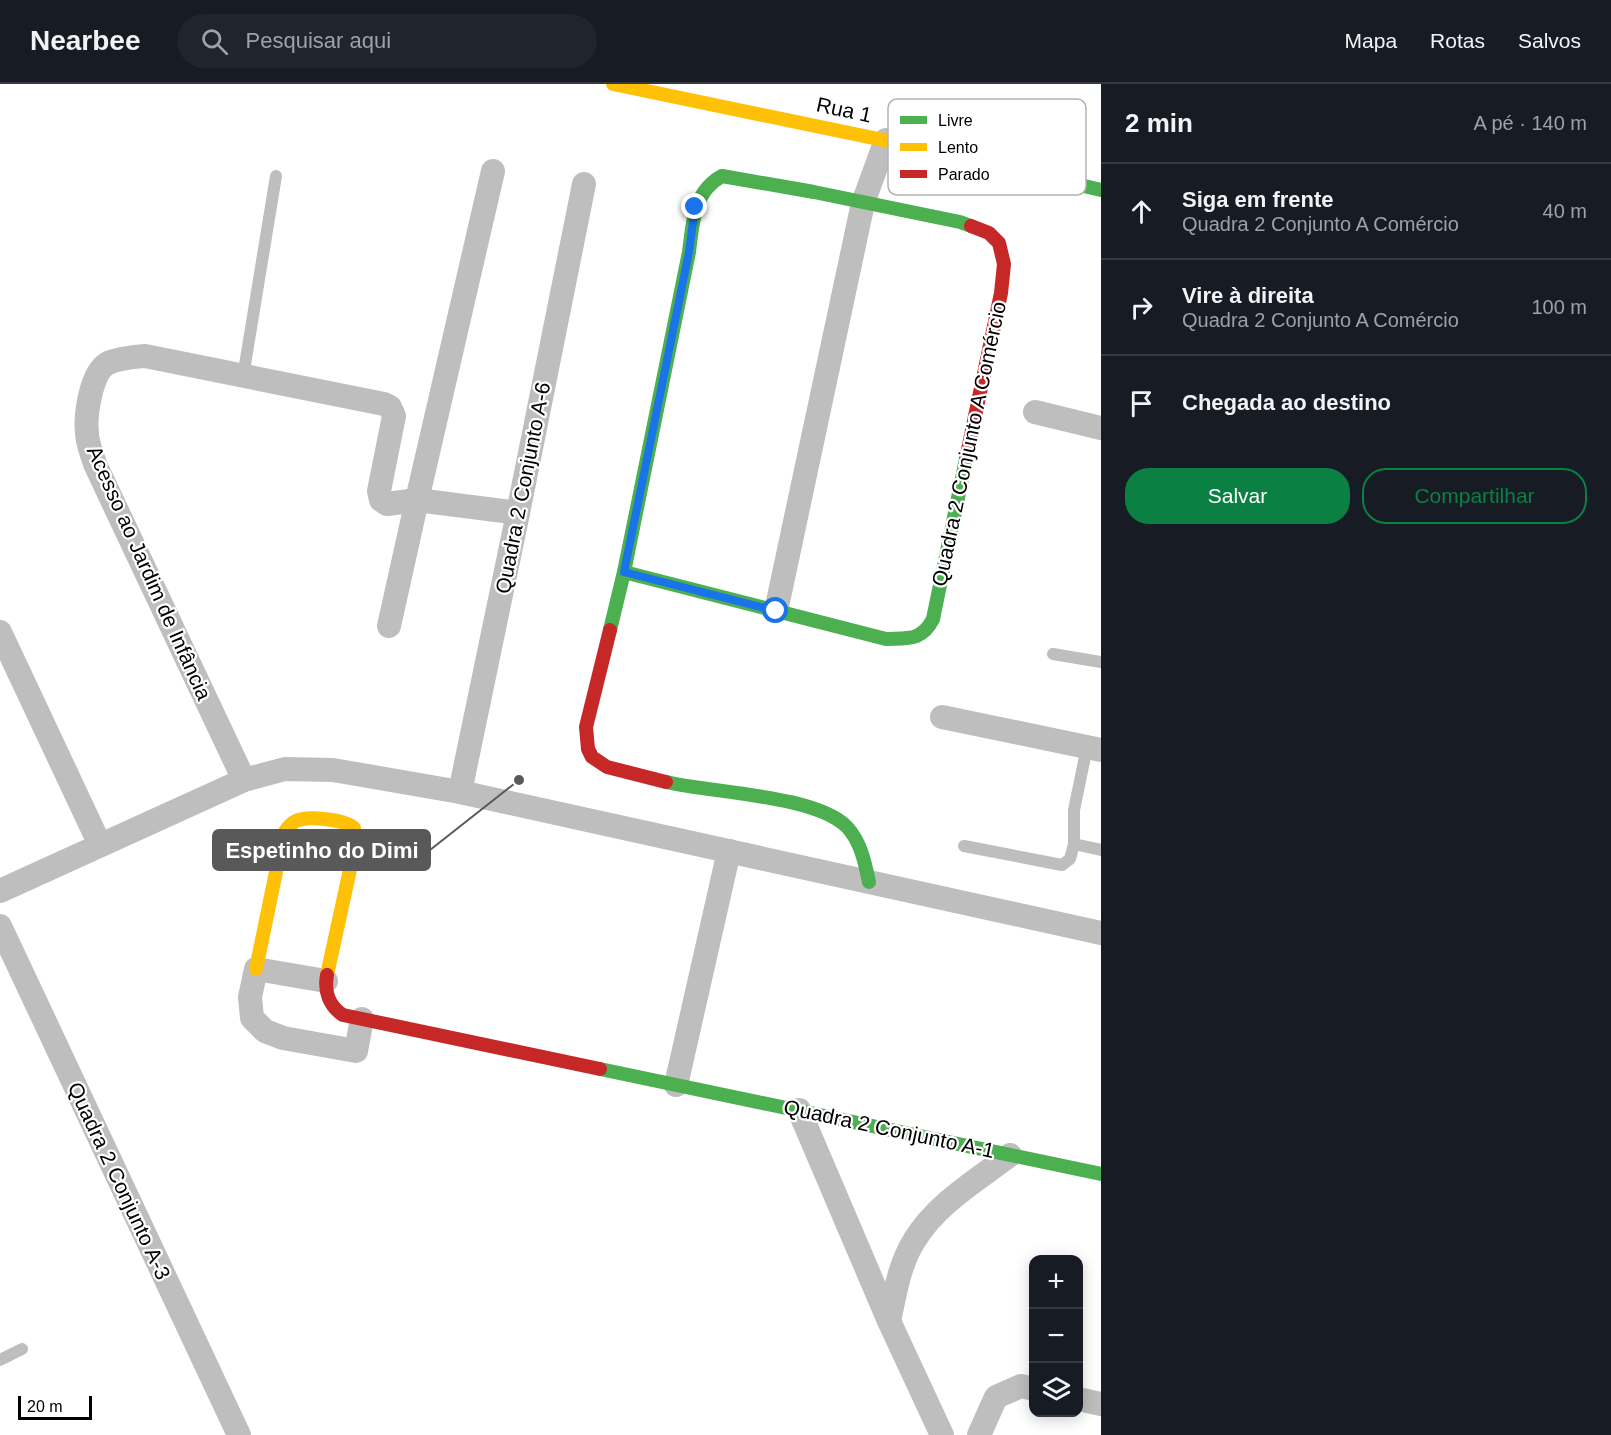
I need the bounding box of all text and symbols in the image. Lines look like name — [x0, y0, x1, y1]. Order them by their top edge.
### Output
search box — [177, 14, 597, 68]
text: Nearbee — [30, 25, 141, 56]
icon: search — [198, 25, 231, 58]
text: Pesquisar aqui — [246, 28, 391, 53]
text: Mapa — [1345, 29, 1397, 52]
text: Rotas — [1430, 29, 1485, 52]
text: Salvos — [1518, 29, 1581, 52]
street label: Rua 1 — [814, 92, 874, 127]
legend — [888, 99, 1086, 195]
text: 2 min — [1125, 108, 1193, 138]
text: Livre — [938, 112, 973, 129]
text: A pé · 140 m — [1474, 112, 1587, 134]
text: Lento — [938, 139, 978, 156]
text: Parado — [938, 166, 990, 183]
text: Siga em frente — [1182, 187, 1334, 212]
route end — [681, 193, 707, 219]
icon: ahead — [1125, 195, 1158, 228]
text: 40 m — [1543, 200, 1587, 222]
text: Quadra 2 Conjunto A Comércio — [1182, 213, 1459, 235]
text: Vire à direita — [1182, 283, 1314, 308]
icon: right — [1125, 291, 1158, 324]
text: 100 m — [1531, 296, 1587, 318]
street label: Quadra 2 Conjunto A Comércio — [927, 299, 1010, 588]
text: Quadra 2 Conjunto A Comércio — [1182, 309, 1459, 331]
street label: Quadra 2 Conjunto A-6 — [491, 380, 554, 596]
icon: arrive — [1125, 387, 1158, 420]
text: Chegada ao destino — [1182, 390, 1391, 415]
street label: Acesso ao Jardim de Infância — [83, 442, 216, 704]
button: Salvar — [1125, 468, 1350, 524]
button: Compartilhar — [1362, 468, 1587, 524]
route start — [762, 597, 788, 623]
callout: Espetinho do Dimi — [213, 830, 430, 870]
text: Espetinho do Dimi — [225, 838, 419, 863]
street label: Quadra 2 Conjunto A-3 — [64, 1079, 175, 1283]
street label: Quadra 2 Conjunto A-1 — [782, 1095, 997, 1162]
map controls — [1029, 1255, 1083, 1417]
button: + — [1029, 1255, 1083, 1309]
button: − — [1029, 1309, 1083, 1363]
button: layers — [1029, 1363, 1083, 1417]
scale bar — [18, 1393, 92, 1420]
text: 20 m — [27, 1398, 63, 1415]

